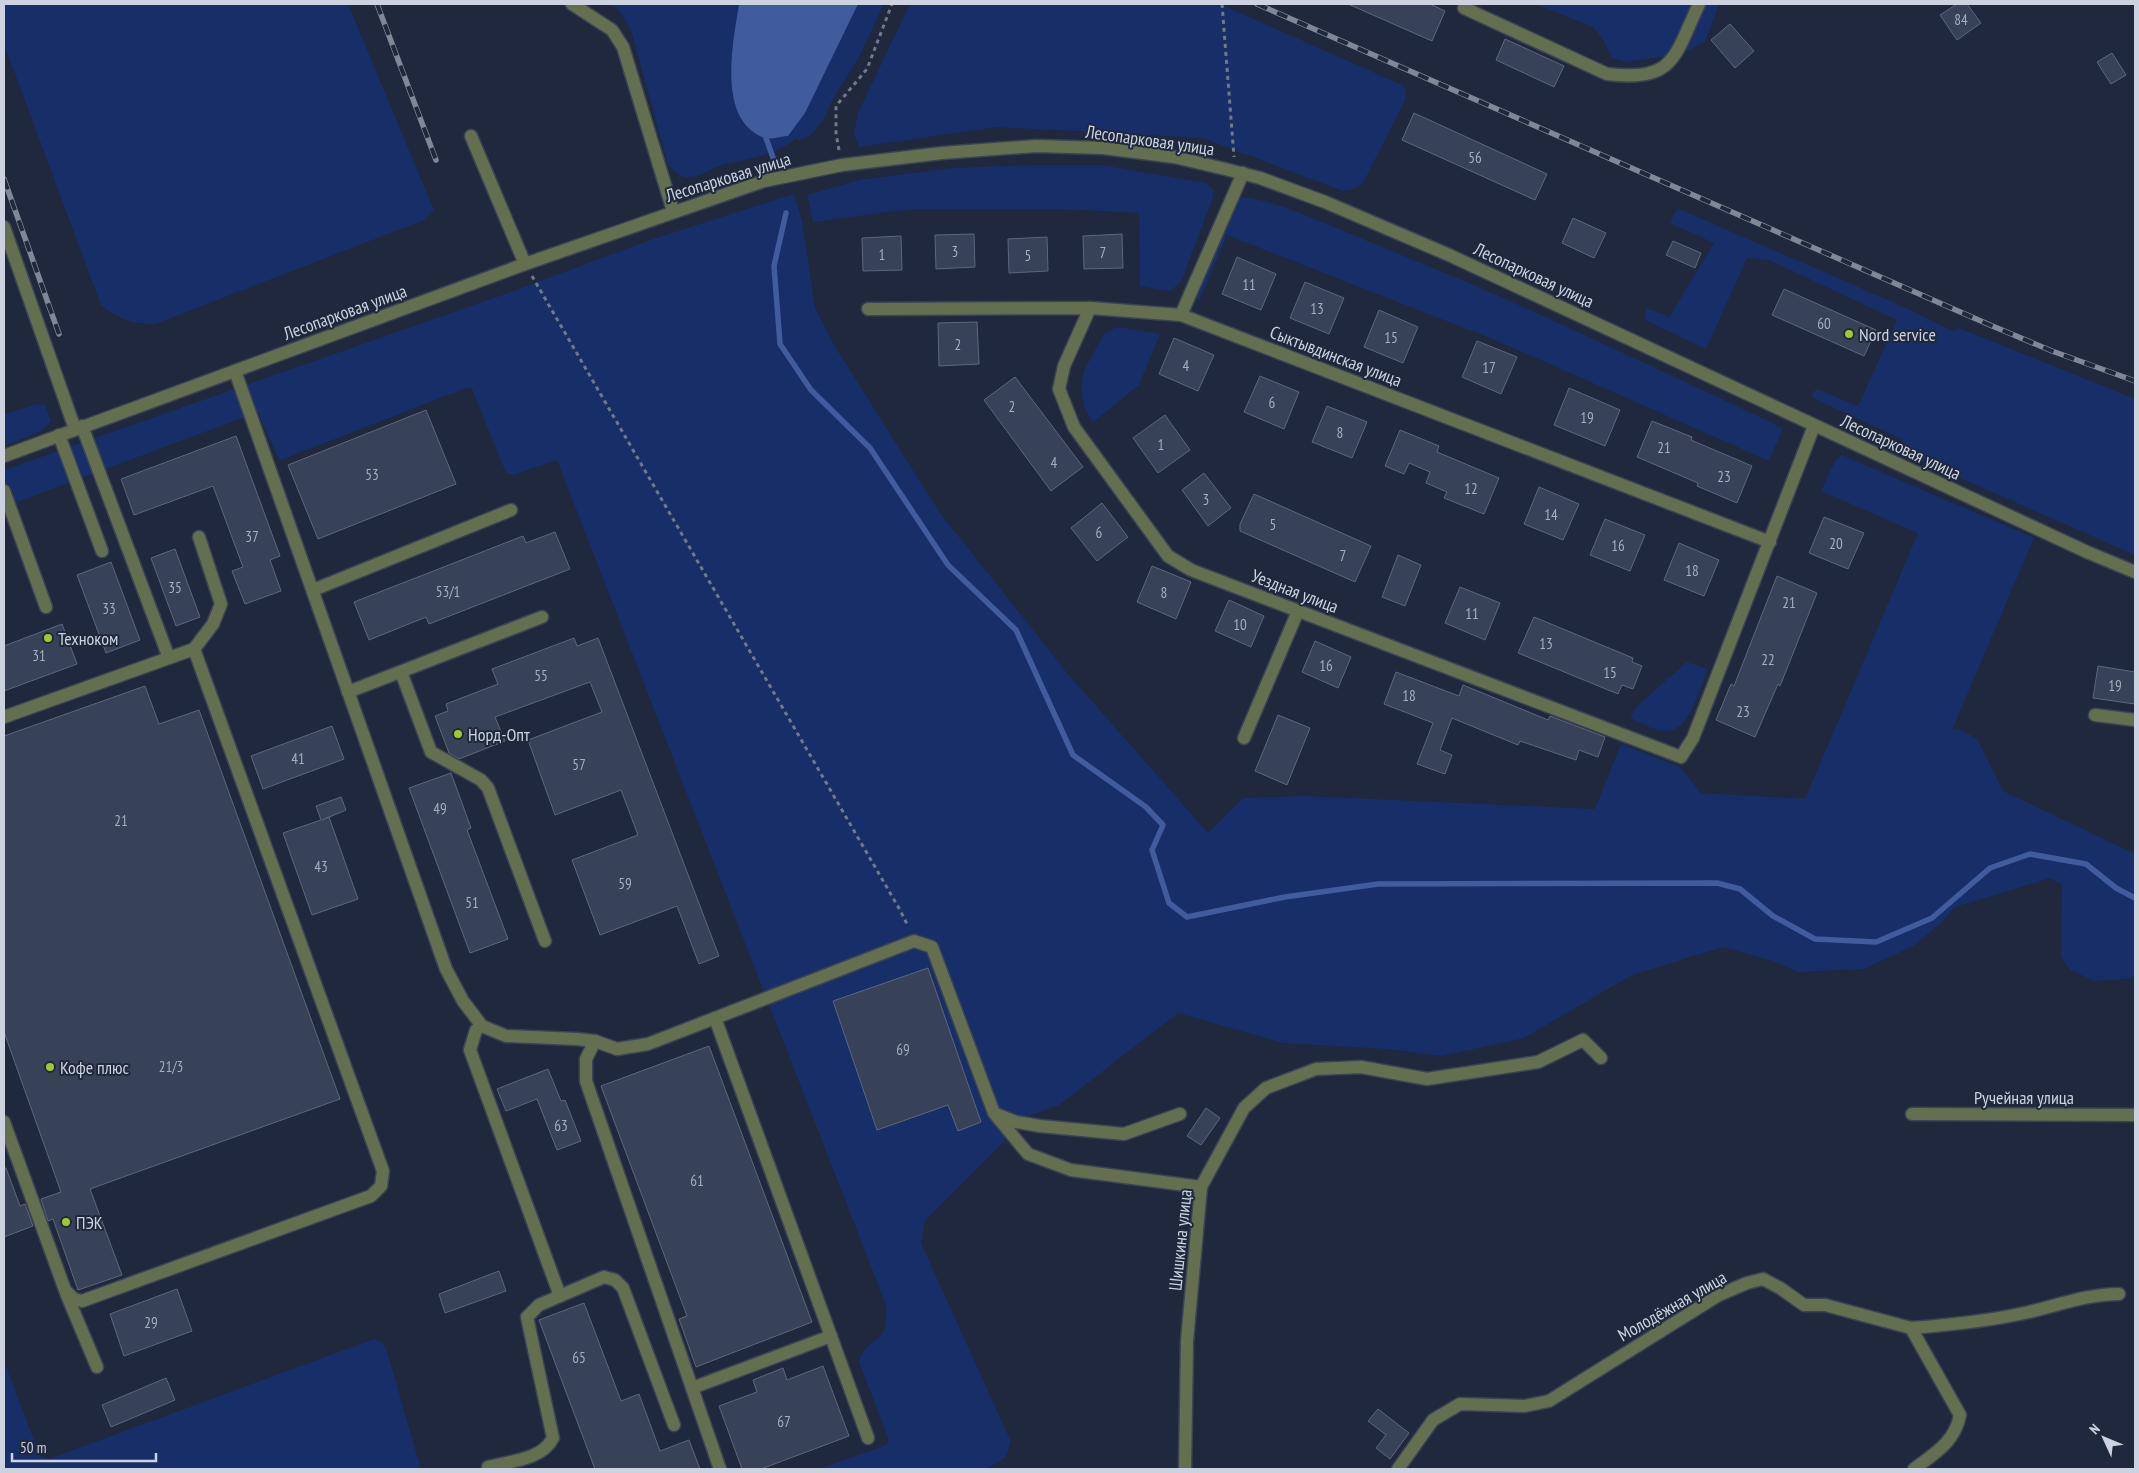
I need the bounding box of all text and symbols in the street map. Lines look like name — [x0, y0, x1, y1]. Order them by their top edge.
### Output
house number: 84 — [1954, 10, 1968, 29]
street label: Лесопарковая улица — [1083, 119, 1216, 160]
street label: Лесопарковая улица — [662, 147, 793, 207]
house number: 56 — [1468, 148, 1482, 167]
street label: Лесопарковая улица — [1469, 237, 1598, 313]
house number: 3 — [952, 242, 958, 261]
house number: 7 — [1100, 243, 1106, 262]
house number: 1 — [879, 245, 885, 264]
house number: 5 — [1025, 246, 1031, 265]
house number: 11 — [1242, 275, 1256, 294]
street label: Лесопарковая улица — [279, 279, 410, 345]
house number: 13 — [1310, 299, 1324, 318]
house number: 60 — [1817, 314, 1831, 333]
street label: Сыктывдинская улица — [1267, 320, 1405, 392]
place label: Nord service — [1859, 323, 1936, 346]
house number: 15 — [1384, 328, 1398, 347]
marker: Nord service — [1843, 328, 1855, 340]
house number: 2 — [955, 335, 961, 354]
house number: 4 — [1183, 356, 1190, 375]
house number: 17 — [1482, 358, 1496, 377]
house number: 6 — [1269, 393, 1276, 412]
house number: 2 — [1009, 397, 1015, 416]
house number: 19 — [1580, 408, 1594, 427]
street label: Лесопарковая улица — [1836, 409, 1965, 485]
house number: 8 — [1337, 423, 1343, 442]
house number: 1 — [1158, 435, 1164, 454]
house number: 21 — [1657, 438, 1671, 457]
house number: 4 — [1051, 453, 1058, 472]
house number: 53 — [365, 465, 379, 484]
house number: 23 — [1717, 467, 1731, 486]
house number: 12 — [1464, 479, 1478, 498]
house number: 3 — [1203, 490, 1209, 509]
house number: 14 — [1544, 505, 1558, 524]
house number: 5 — [1270, 515, 1276, 534]
house number: 6 — [1096, 523, 1103, 542]
house number: 37 — [245, 527, 259, 546]
house number: 20 — [1829, 534, 1843, 553]
house number: 16 — [1611, 536, 1625, 555]
house number: 7 — [1340, 546, 1346, 565]
house number: 18 — [1685, 561, 1699, 580]
street label: Уездная улица — [1248, 564, 1342, 618]
house number: 35 — [168, 578, 182, 597]
house number: 53/1 — [436, 582, 460, 601]
house number: 8 — [1161, 583, 1167, 602]
house number: 21 — [1782, 593, 1796, 612]
house number: 33 — [102, 599, 116, 618]
house number: 11 — [1465, 604, 1479, 623]
house number: 10 — [1233, 615, 1247, 634]
place label: Техноком — [58, 627, 118, 650]
marker: Техноком — [42, 632, 54, 644]
house number: 13 — [1539, 634, 1553, 653]
house number: 31 — [32, 646, 46, 665]
house number: 22 — [1761, 650, 1775, 669]
house number: 16 — [1319, 656, 1333, 675]
house number: 15 — [1603, 663, 1617, 682]
house number: 55 — [534, 666, 548, 685]
house number: 19 — [2108, 676, 2122, 695]
house number: 18 — [1402, 686, 1416, 705]
house number: 23 — [1736, 702, 1750, 721]
place label: Норд-Опт — [468, 723, 530, 746]
marker: Норд-Опт — [452, 728, 464, 740]
house number: 41 — [291, 749, 305, 768]
house number: 57 — [572, 755, 586, 774]
house number: 49 — [433, 799, 447, 818]
house number: 21 — [114, 811, 128, 830]
house number: 43 — [314, 857, 328, 876]
house number: 59 — [618, 874, 632, 893]
house number: 51 — [465, 893, 479, 912]
house number: 69 — [896, 1040, 910, 1059]
place label: Кофе плюс — [60, 1056, 129, 1079]
house number: 21/3 — [159, 1057, 183, 1076]
marker: Кофе плюс — [44, 1061, 56, 1073]
street label: Ручейная улица — [1974, 1086, 2074, 1109]
house number: 63 — [554, 1116, 568, 1135]
house number: 61 — [690, 1171, 704, 1190]
street label: Шишкина улица — [1163, 1188, 1197, 1292]
place label: ПЭК — [76, 1211, 103, 1234]
marker: ПЭК — [60, 1216, 72, 1228]
street label: Молодёжная улица — [1613, 1266, 1731, 1346]
house number: 29 — [144, 1313, 158, 1332]
house number: 65 — [572, 1348, 586, 1367]
house number: 67 — [777, 1412, 791, 1431]
north arrow — [2079, 1413, 2129, 1463]
text: N — [2086, 1420, 2104, 1438]
scale bar — [12, 1430, 156, 1462]
text: 50 m — [20, 1438, 46, 1457]

